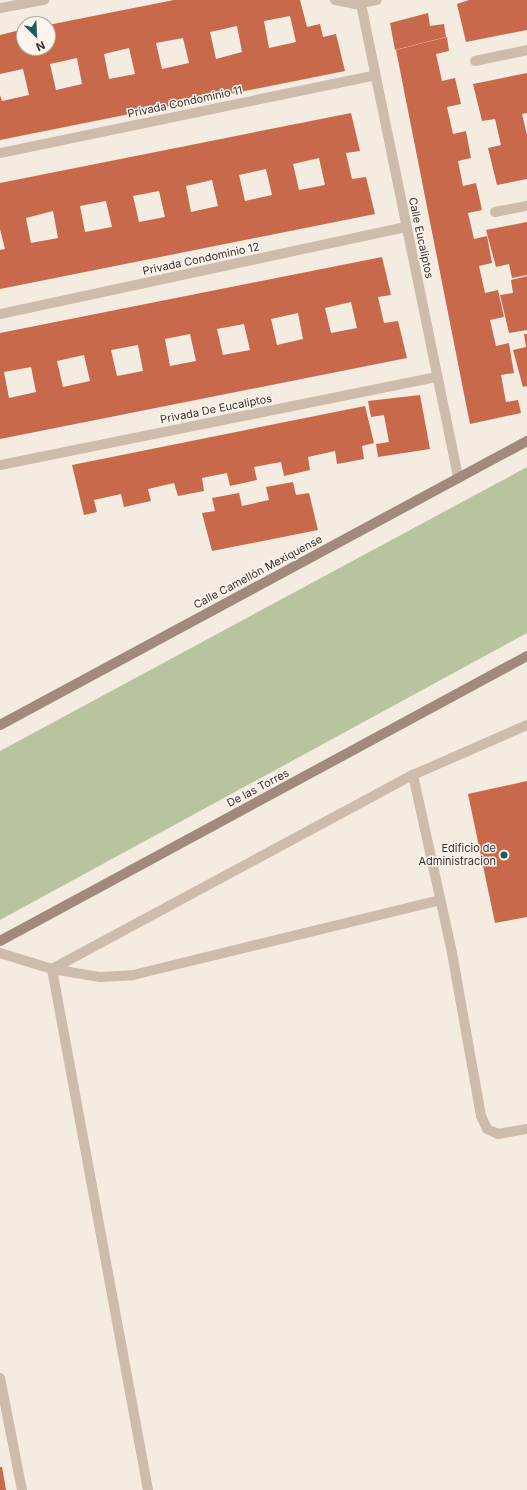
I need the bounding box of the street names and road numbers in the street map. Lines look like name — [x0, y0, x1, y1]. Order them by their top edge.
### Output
street label: Privada Condominio 11 — [126, 83, 244, 121]
street label: Calle Eucaliptos — [406, 196, 436, 280]
street label: Privada Condominio 12 — [141, 240, 261, 278]
street label: Privada De Eucaliptos — [159, 392, 273, 426]
street label: Calle Camellón Mexiquense — [191, 532, 325, 612]
street label: De las Torres — [225, 766, 291, 810]

